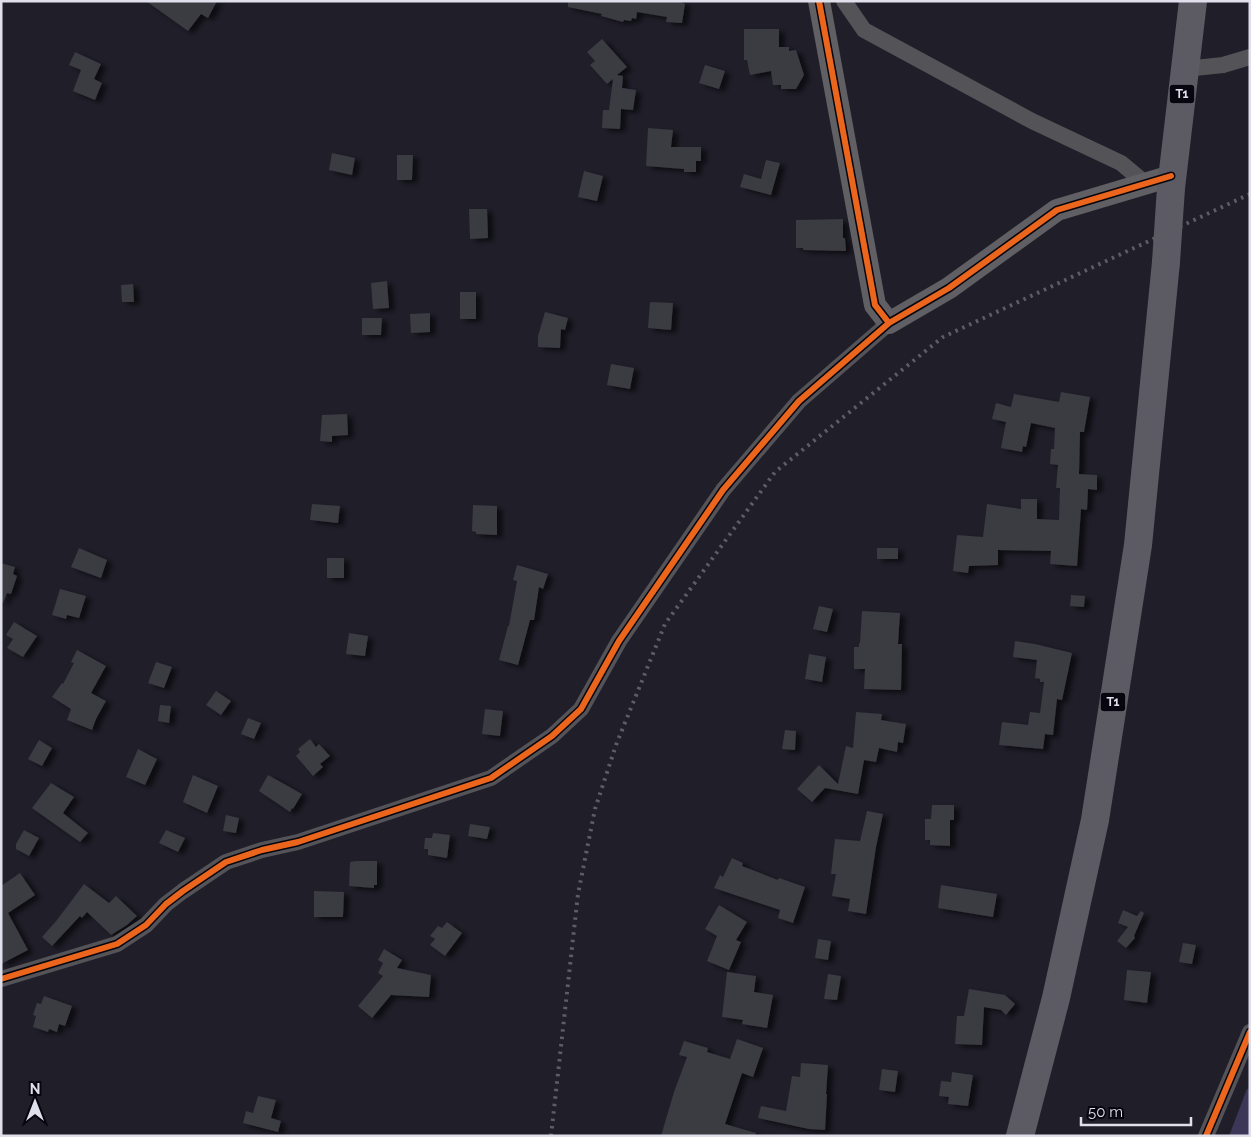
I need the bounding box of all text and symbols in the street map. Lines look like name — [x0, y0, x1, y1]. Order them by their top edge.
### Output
road number: T1 — [1170, 85, 1194, 104]
road number: T1 — [1100, 692, 1126, 712]
north arrow — [10, 1077, 60, 1127]
text: N — [30, 1081, 40, 1097]
scale bar — [1081, 1094, 1191, 1126]
text: 50 m — [1088, 1103, 1123, 1121]

